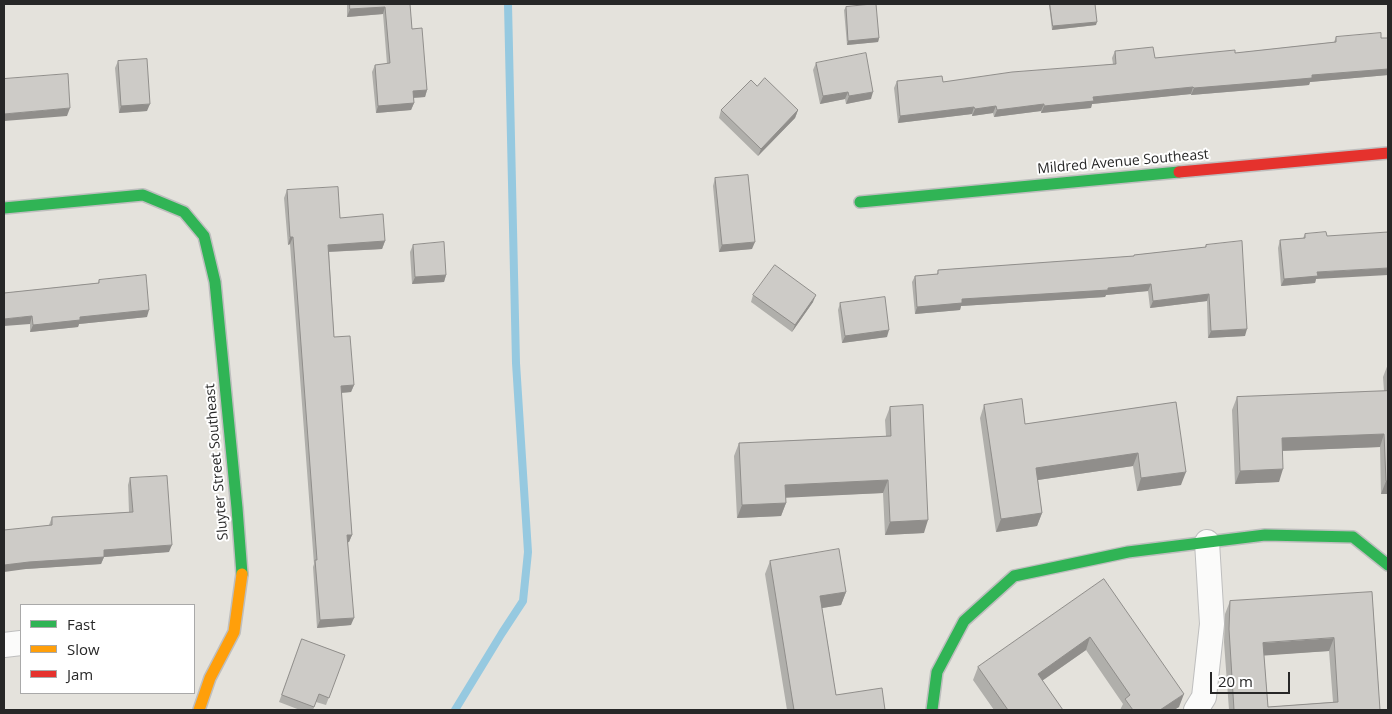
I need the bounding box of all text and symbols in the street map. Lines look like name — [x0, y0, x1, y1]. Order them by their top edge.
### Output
street label: Mildred Avenue Southeast — [1037, 146, 1209, 178]
street label: Sluyter Street Southeast — [202, 383, 232, 541]
legend — [20, 604, 195, 694]
text: Fast — [67, 614, 96, 634]
text: Slow — [67, 639, 100, 659]
scale bar — [1212, 662, 1292, 694]
text: Jam — [67, 664, 93, 684]
text: 20 m — [1218, 671, 1253, 691]

